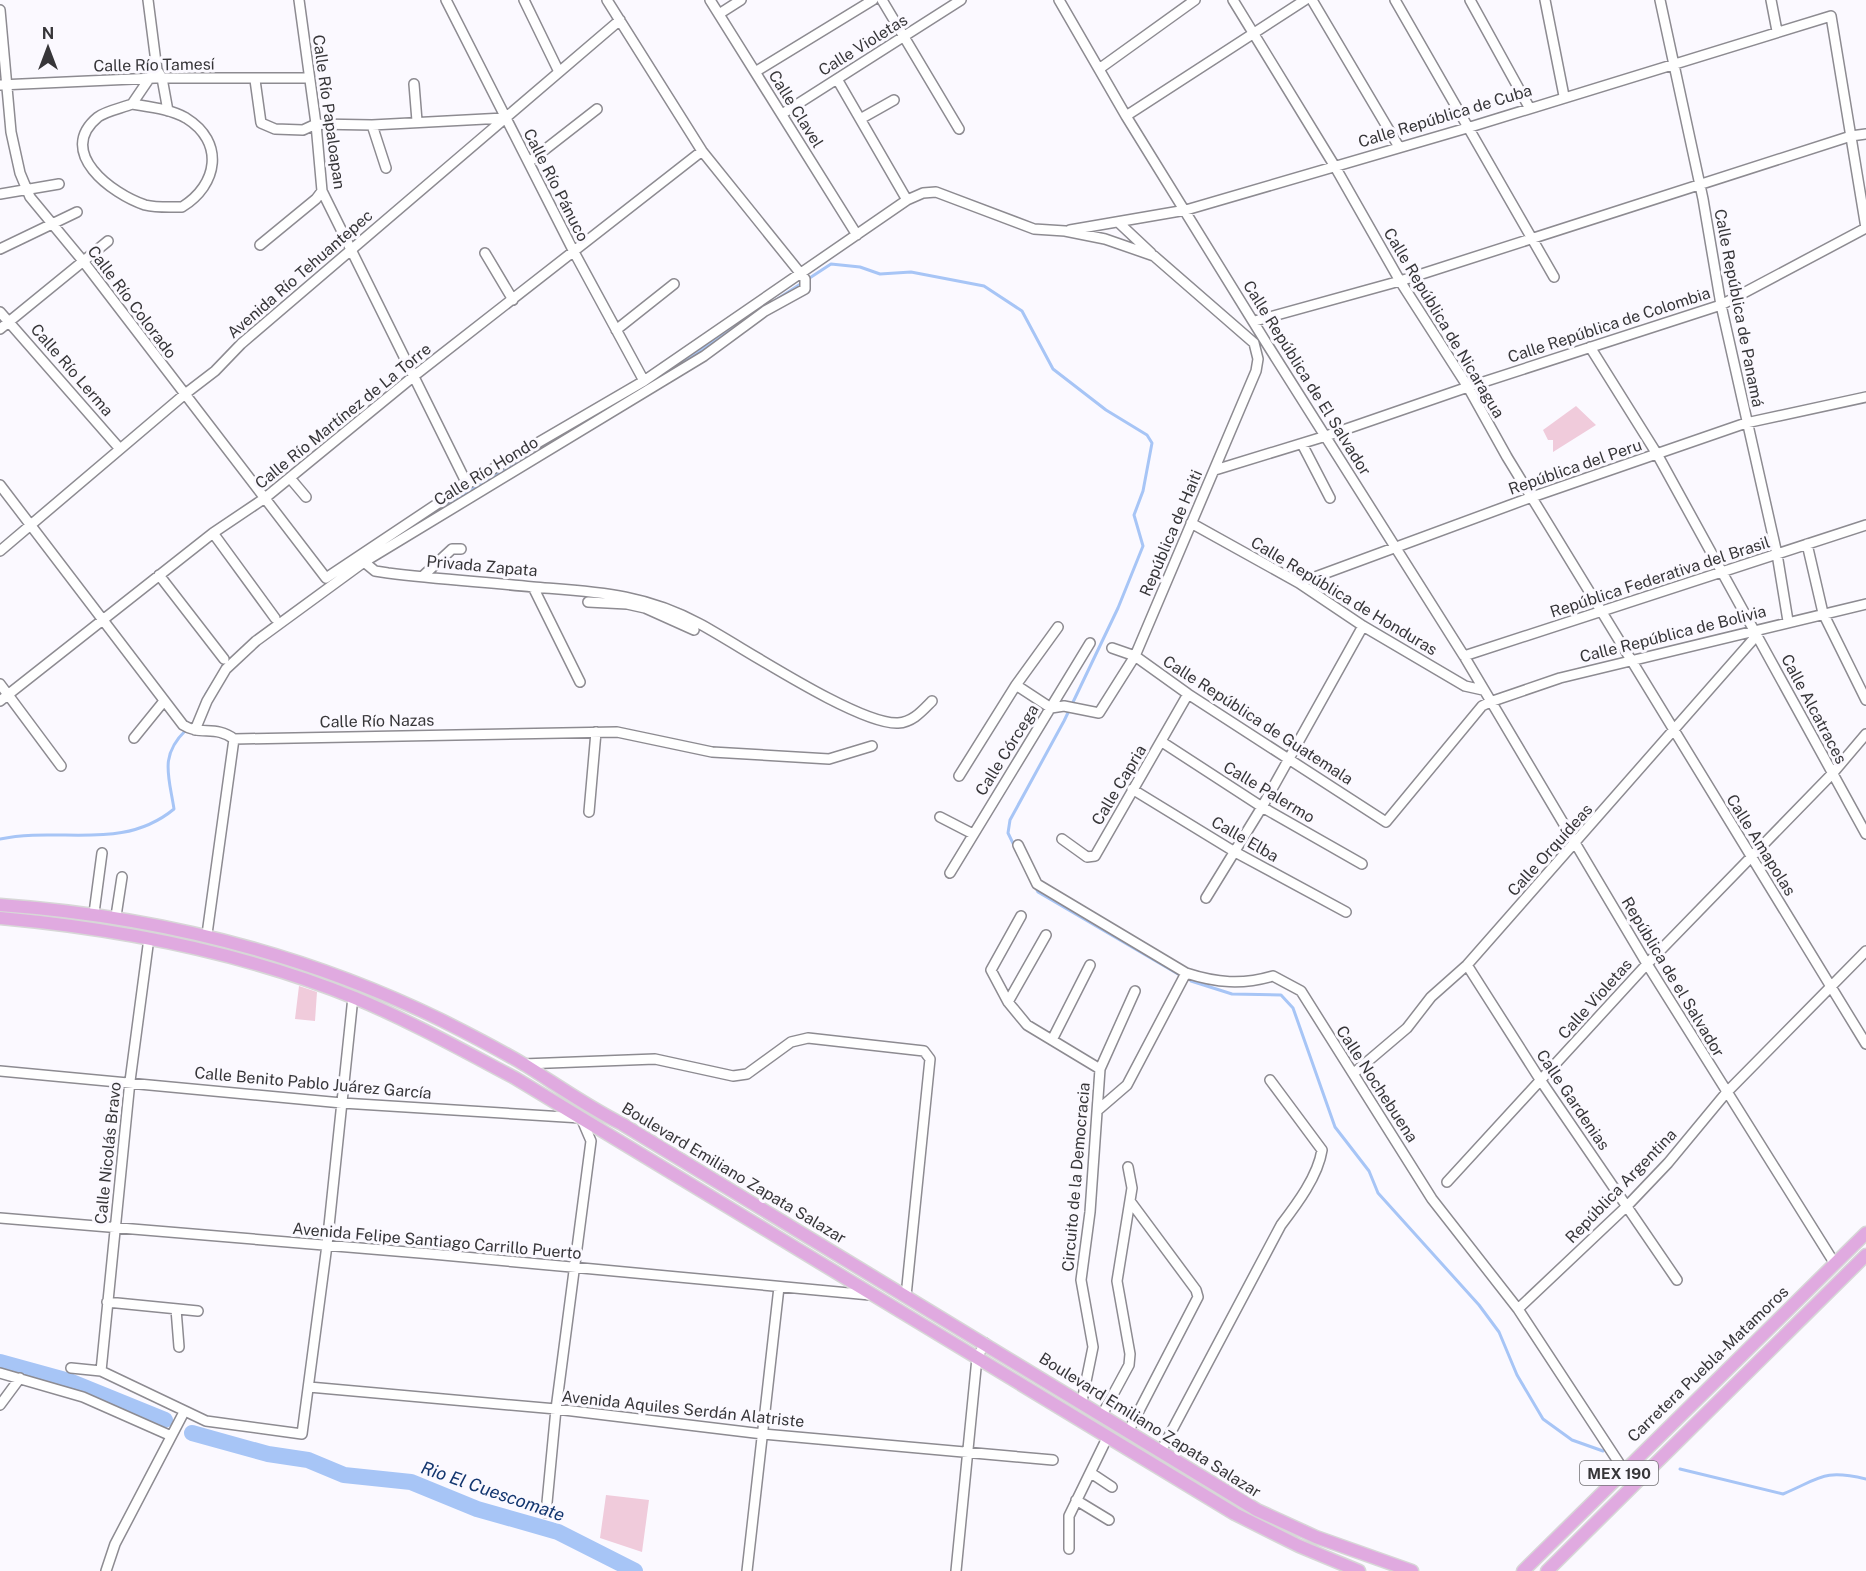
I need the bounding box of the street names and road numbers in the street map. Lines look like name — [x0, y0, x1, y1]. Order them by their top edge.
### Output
street label: Calle Violetas — [815, 10, 911, 80]
street label: Calle Río Papaloapan — [309, 33, 349, 191]
street label: Calle Río Tamesí — [93, 54, 216, 76]
street label: Calle Clavel — [765, 67, 827, 151]
street label: Calle República de Cuba — [1356, 81, 1534, 151]
street label: Calle Río Pánuco — [519, 125, 593, 245]
street label: Avenida Río Tehuantepec — [223, 206, 377, 342]
street label: Calle República de Panamá — [1710, 207, 1768, 409]
street label: Calle República de Nicaragua — [1380, 225, 1508, 421]
street label: Calle Río Colorado — [83, 242, 181, 362]
street label: Calle República de El Salvador — [1239, 277, 1375, 479]
street label: Calle República de Colombia — [1505, 283, 1713, 367]
street label: Calle Río Lerma — [27, 320, 117, 420]
street label: Calle Río Martínez de La Torre — [251, 339, 435, 493]
street label: Calle Río Hondo — [430, 432, 542, 510]
street label: República del Peru — [1506, 435, 1644, 499]
street label: República de Haiti — [1136, 467, 1206, 599]
street label: República Federativa del Brasil — [1548, 532, 1772, 622]
street label: Calle República de Honduras — [1247, 533, 1441, 659]
street label: Privada Zapata — [426, 552, 538, 580]
street label: Calle República de Bolivia — [1578, 602, 1768, 666]
street label: Calle República de Guatemala — [1159, 651, 1357, 789]
street label: Calle Alcatraces — [1777, 651, 1851, 767]
street label: Calle Córcega — [971, 701, 1043, 799]
street label: Calle Río Nazas — [320, 711, 434, 731]
street label: Calle Capria — [1088, 742, 1150, 828]
street label: Calle Palermo — [1220, 757, 1318, 827]
street label: Calle Amapolas — [1722, 791, 1800, 899]
street label: Calle Orquídeas — [1504, 800, 1596, 900]
street label: Calle Elba — [1208, 812, 1282, 866]
street label: República de el Salvador — [1618, 893, 1728, 1061]
street label: Calle Violetas — [1554, 955, 1636, 1043]
street label: Calle Nochebuena — [1332, 1022, 1422, 1146]
street label: Calle Gardenias — [1532, 1046, 1614, 1154]
street label: Calle Benito Pablo Juárez García — [194, 1063, 432, 1103]
street label: Calle Nicolás Bravo — [91, 1081, 125, 1225]
street label: Circuito de la Democracia — [1058, 1082, 1094, 1272]
street label: Boulevard Emiliano Zapata Salazar — [619, 1098, 849, 1248]
street label: República Argentina — [1562, 1125, 1680, 1247]
street label: Avenida Felipe Santiago Carrillo Puerto — [292, 1219, 582, 1263]
street label: Carretera Puebla-Matamoros — [1624, 1282, 1792, 1446]
street label: Boulevard Emiliano Zapata Salazar — [1036, 1349, 1264, 1501]
street label: Avenida Aquiles Serdán Alatriste — [561, 1387, 805, 1431]
road number: MEX 190 — [1580, 1461, 1658, 1485]

